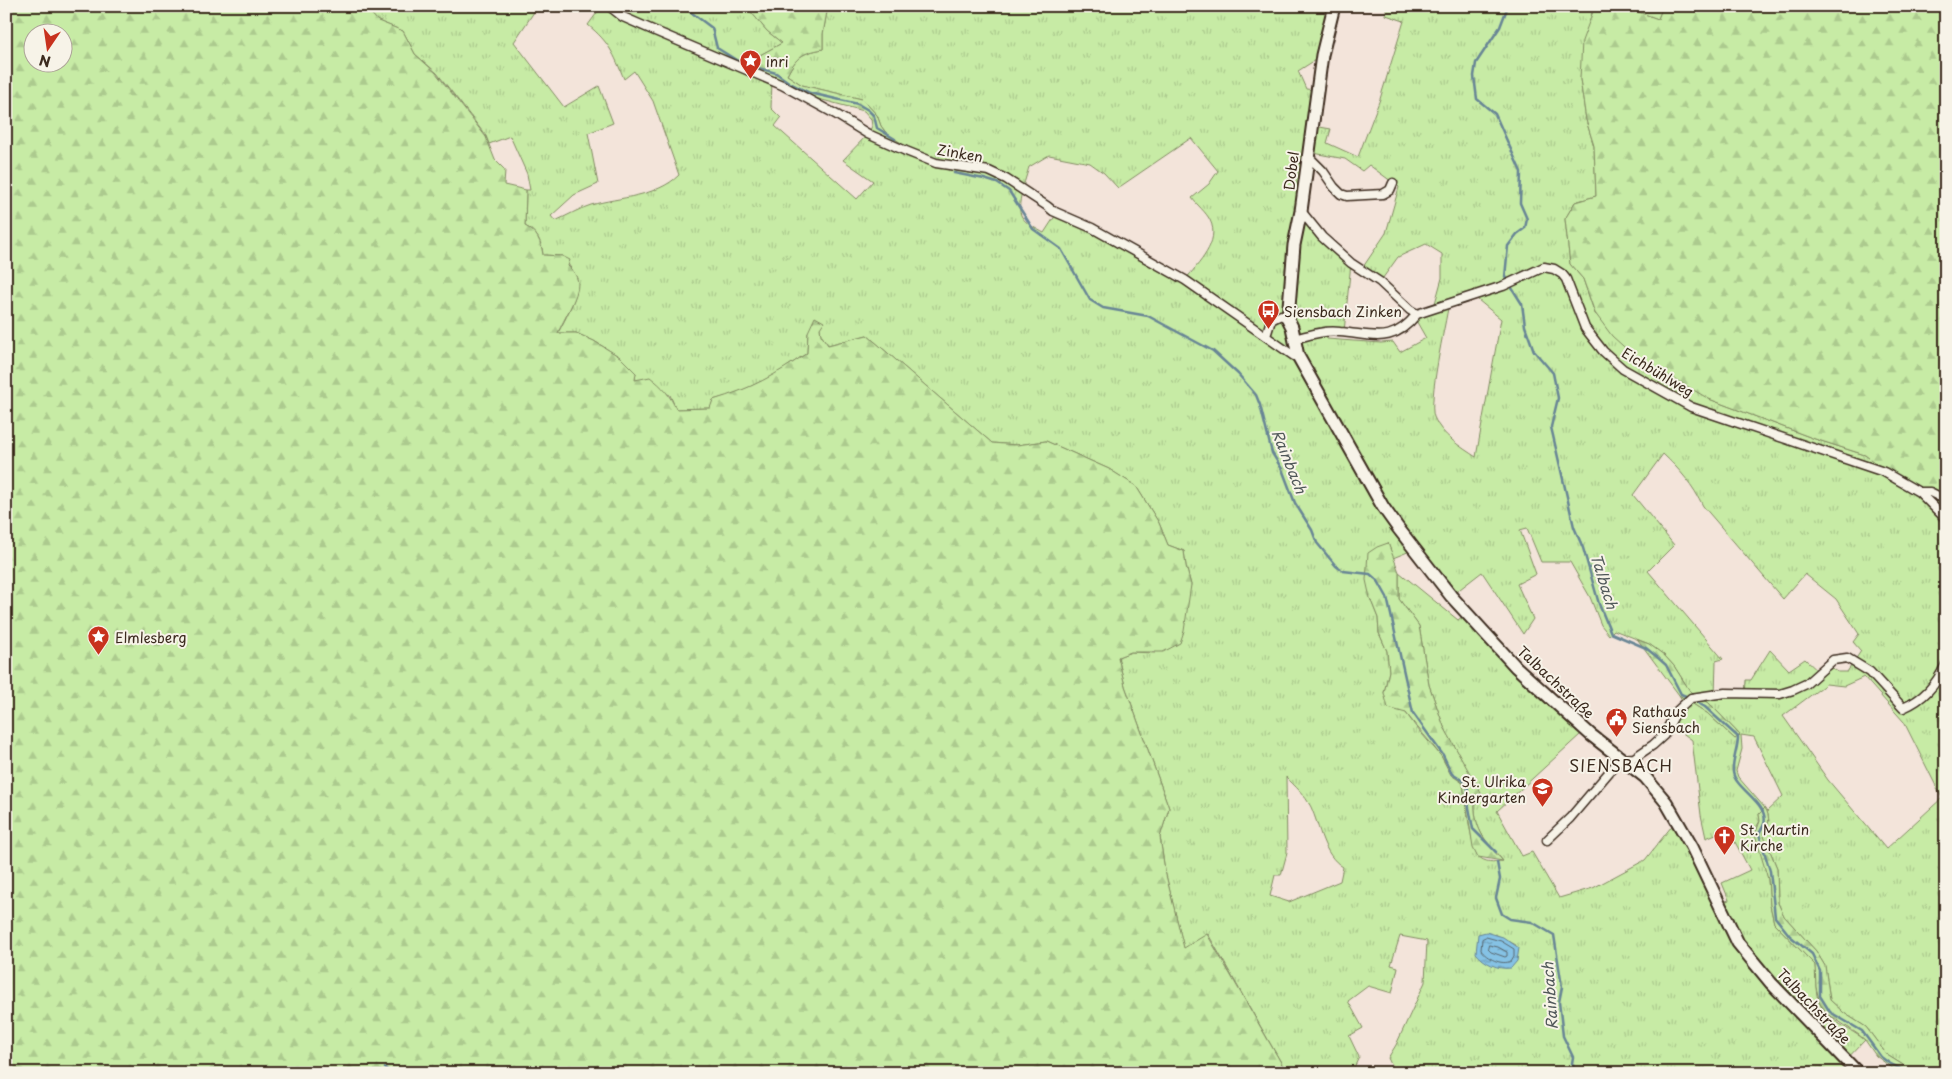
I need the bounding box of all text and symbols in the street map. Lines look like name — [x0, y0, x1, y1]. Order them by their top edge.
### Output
north arrow — [22, 22, 72, 72]
place icon: inri — [738, 49, 762, 80]
text: N — [37, 50, 53, 73]
place label: inri — [766, 51, 789, 72]
street label: Zinken — [935, 139, 985, 167]
street label: Dobel — [1278, 150, 1304, 192]
bus stop icon: Siensbach Zinken — [1256, 299, 1280, 330]
place label: Siensbach Zinken — [1284, 301, 1402, 322]
street label: Eichbühlweg — [1618, 342, 1698, 402]
water label: Rainbach — [1267, 425, 1313, 497]
water label: Talbach — [1586, 551, 1624, 612]
place icon: Elmlesberg — [87, 625, 111, 656]
place label: Elmlesberg — [115, 627, 187, 648]
street label: Talbachstraße — [1513, 641, 1599, 723]
place label: Rathaus Siensbach — [1632, 701, 1700, 738]
public building icon: Rathaus Siensbach — [1604, 707, 1628, 738]
district label: SIENSBACH — [1569, 753, 1673, 777]
place label: St. Ulrika Kindergarten — [1438, 771, 1526, 808]
school or university icon: St. Ulrika Kindergarten — [1530, 777, 1554, 808]
place label: St. Martin Kirche — [1740, 819, 1809, 856]
church icon: St. Martin Kirche — [1712, 825, 1736, 856]
water label: Rainbach — [1535, 961, 1563, 1030]
street label: Talbachstraße — [1772, 963, 1856, 1049]

